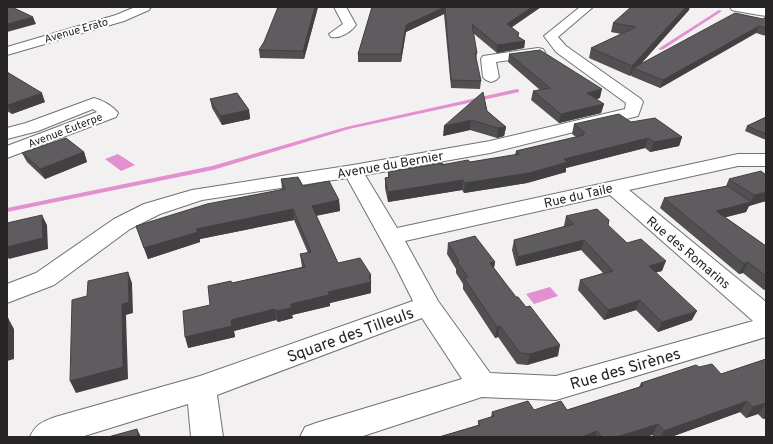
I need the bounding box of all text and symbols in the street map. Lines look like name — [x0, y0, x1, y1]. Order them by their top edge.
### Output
street label: Avenue Erato — [43, 15, 110, 47]
street label: Avenue Euterpe — [26, 110, 105, 152]
street label: Avenue du Bernier — [336, 149, 445, 183]
street label: Rue du Taile — [542, 181, 614, 213]
street label: Rue des Romarins — [643, 214, 733, 293]
street label: Square des Tilleuls — [285, 304, 417, 368]
street label: Rue des Sirènes — [568, 345, 683, 395]

